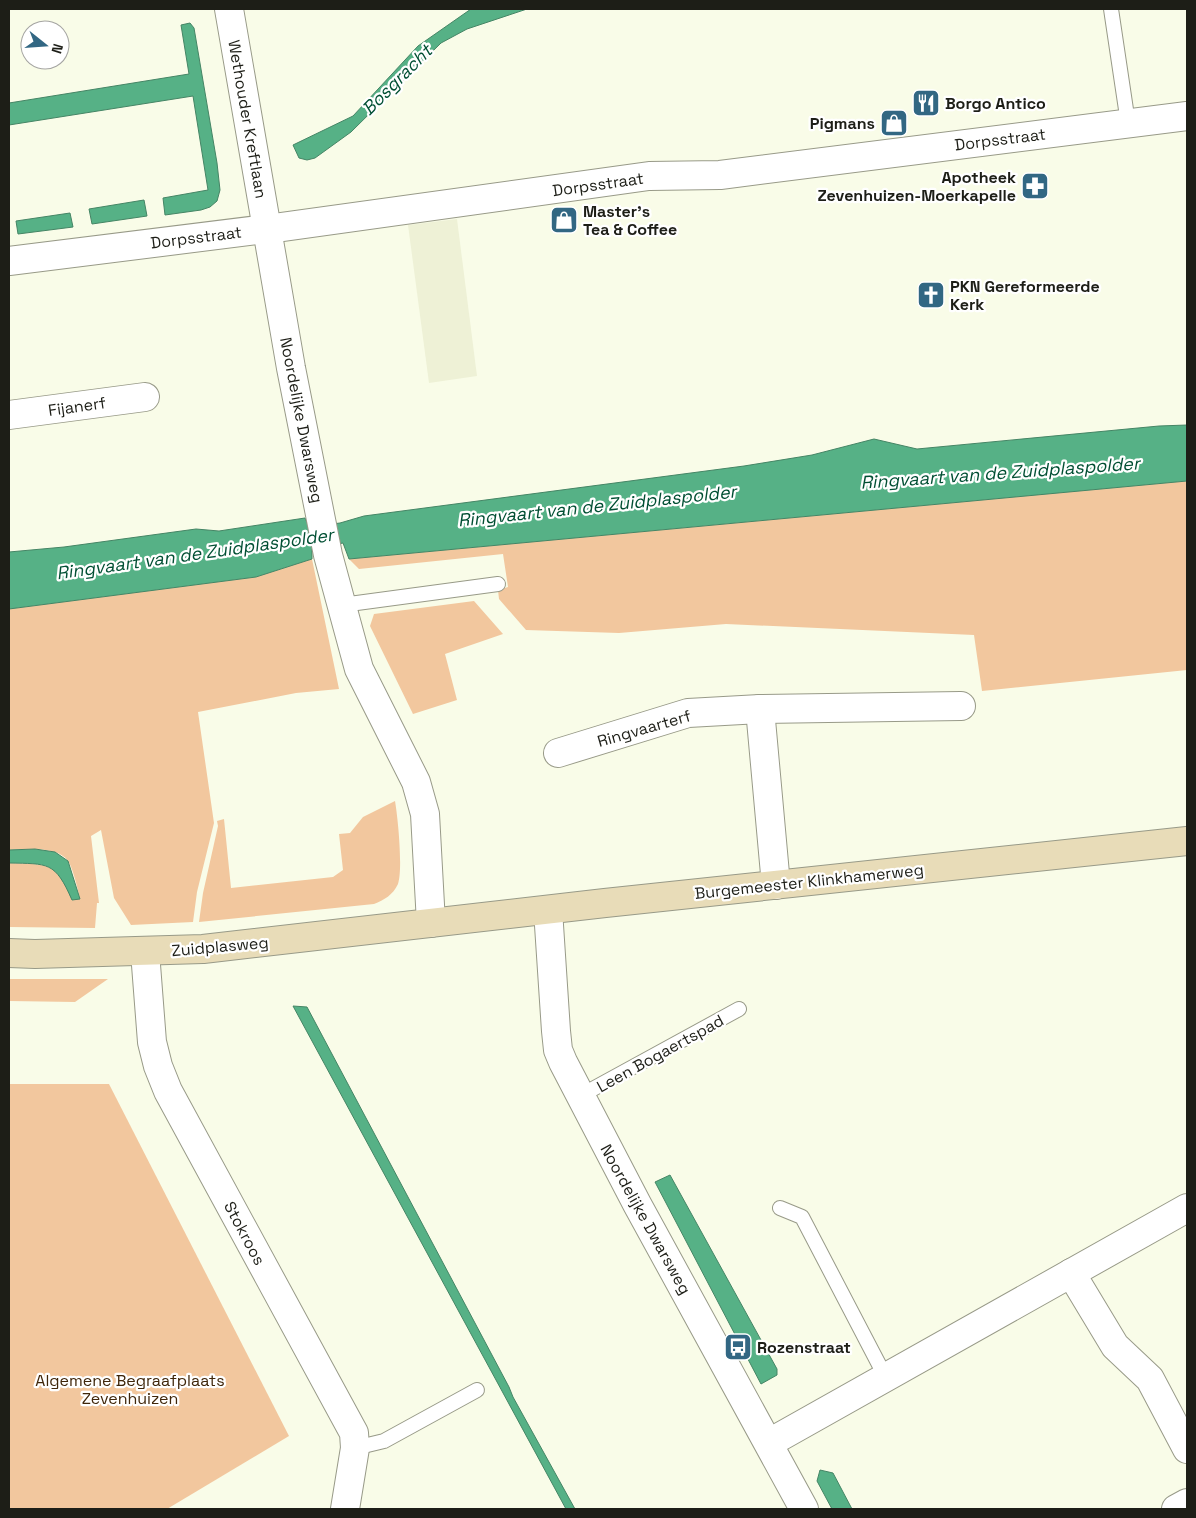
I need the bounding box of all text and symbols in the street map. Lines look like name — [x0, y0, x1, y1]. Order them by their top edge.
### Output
north arrow — [20, 20, 70, 70]
street label: Wethouder Kreftlaan — [223, 38, 272, 200]
water label: Bosgracht — [357, 38, 438, 120]
text: N — [47, 42, 67, 56]
restaurant icon: Borgo Antico — [911, 88, 941, 118]
place label: Borgo Antico — [945, 93, 1046, 114]
shop icon: Pigmans — [879, 108, 909, 138]
place label: Pigmans — [810, 113, 875, 134]
street label: Dorpsstraat — [953, 123, 1047, 156]
place label: Apotheek Zevenhuizen-Moerkapelle — [818, 167, 1016, 206]
street label: Dorpsstraat — [551, 168, 645, 201]
pharmacy icon: Apotheek Zevenhuizen-Moerkapelle — [1020, 171, 1050, 201]
place label: Master's Tea & Coffee — [583, 201, 677, 240]
shop icon: Master's Tea & Coffee — [549, 205, 579, 235]
street label: Dorpsstraat — [149, 221, 243, 254]
place label: PKN Gereformeerde Kerk — [950, 276, 1100, 315]
church icon: PKN Gereformeerde Kerk — [916, 280, 946, 310]
street label: Noordelijke Dwarsweg — [275, 335, 328, 505]
street label: Fijanerf — [47, 392, 107, 421]
water label: Ringvaart van de Zuidplaspolder — [860, 451, 1142, 494]
water label: Ringvaart van de Zuidplaspolder — [457, 479, 739, 532]
water label: Ringvaart van de Zuidplaspolder — [55, 522, 337, 584]
street label: Ringvaarterf — [595, 705, 693, 752]
street label: Burgemeester Klinkhamerweg — [693, 859, 925, 904]
street label: Zuidplasweg — [171, 932, 269, 961]
street label: Leen Bogaertspad — [593, 1010, 727, 1097]
street label: Noordelijke Dwarsweg — [596, 1140, 696, 1298]
street label: Stokroos — [219, 1198, 270, 1269]
bus stop icon: Rozenstraat — [723, 1332, 753, 1362]
place label: Rozenstraat — [757, 1337, 851, 1358]
park label: Algemene Begraafplaats Zevenhuizen — [35, 1370, 225, 1409]

